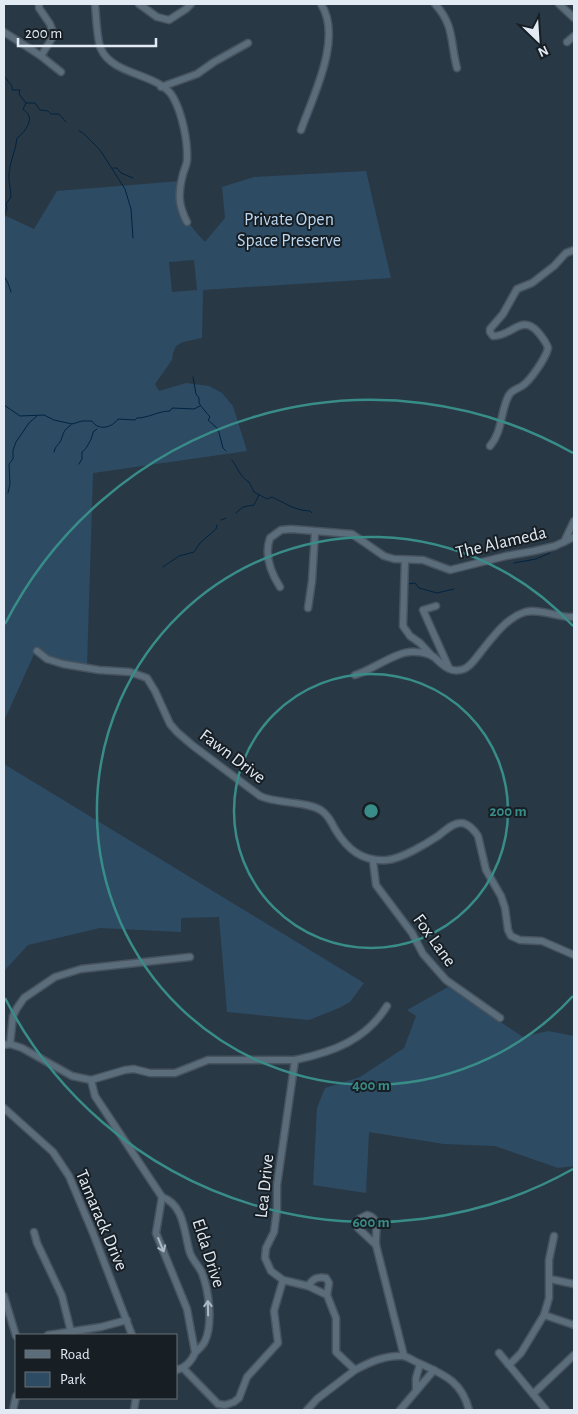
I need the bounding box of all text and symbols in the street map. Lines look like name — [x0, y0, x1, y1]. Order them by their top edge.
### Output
scale bar — [18, 15, 155, 47]
north arrow — [513, 15, 563, 65]
text: 200 m — [25, 26, 62, 41]
text: N — [536, 42, 550, 59]
park label: Private Open Space Preserve — [237, 211, 341, 250]
street label: The Alameda — [454, 524, 548, 562]
street label: Fawn Drive — [196, 726, 269, 787]
centre of rings — [362, 802, 380, 820]
text: 200 m — [489, 804, 527, 819]
street label: Fox Lane — [409, 911, 459, 970]
text: 400 m — [352, 1078, 390, 1093]
street label: Lea Drive — [253, 1153, 277, 1219]
street label: Tamarack Drive — [72, 1167, 130, 1274]
text: 600 m — [352, 1215, 390, 1230]
street label: Elda Drive — [188, 1217, 228, 1290]
one-way arrow — [156, 1237, 166, 1252]
one-way arrow — [203, 1300, 213, 1316]
legend — [15, 1334, 178, 1399]
text: Road — [60, 1347, 90, 1362]
text: Park — [60, 1372, 86, 1387]

